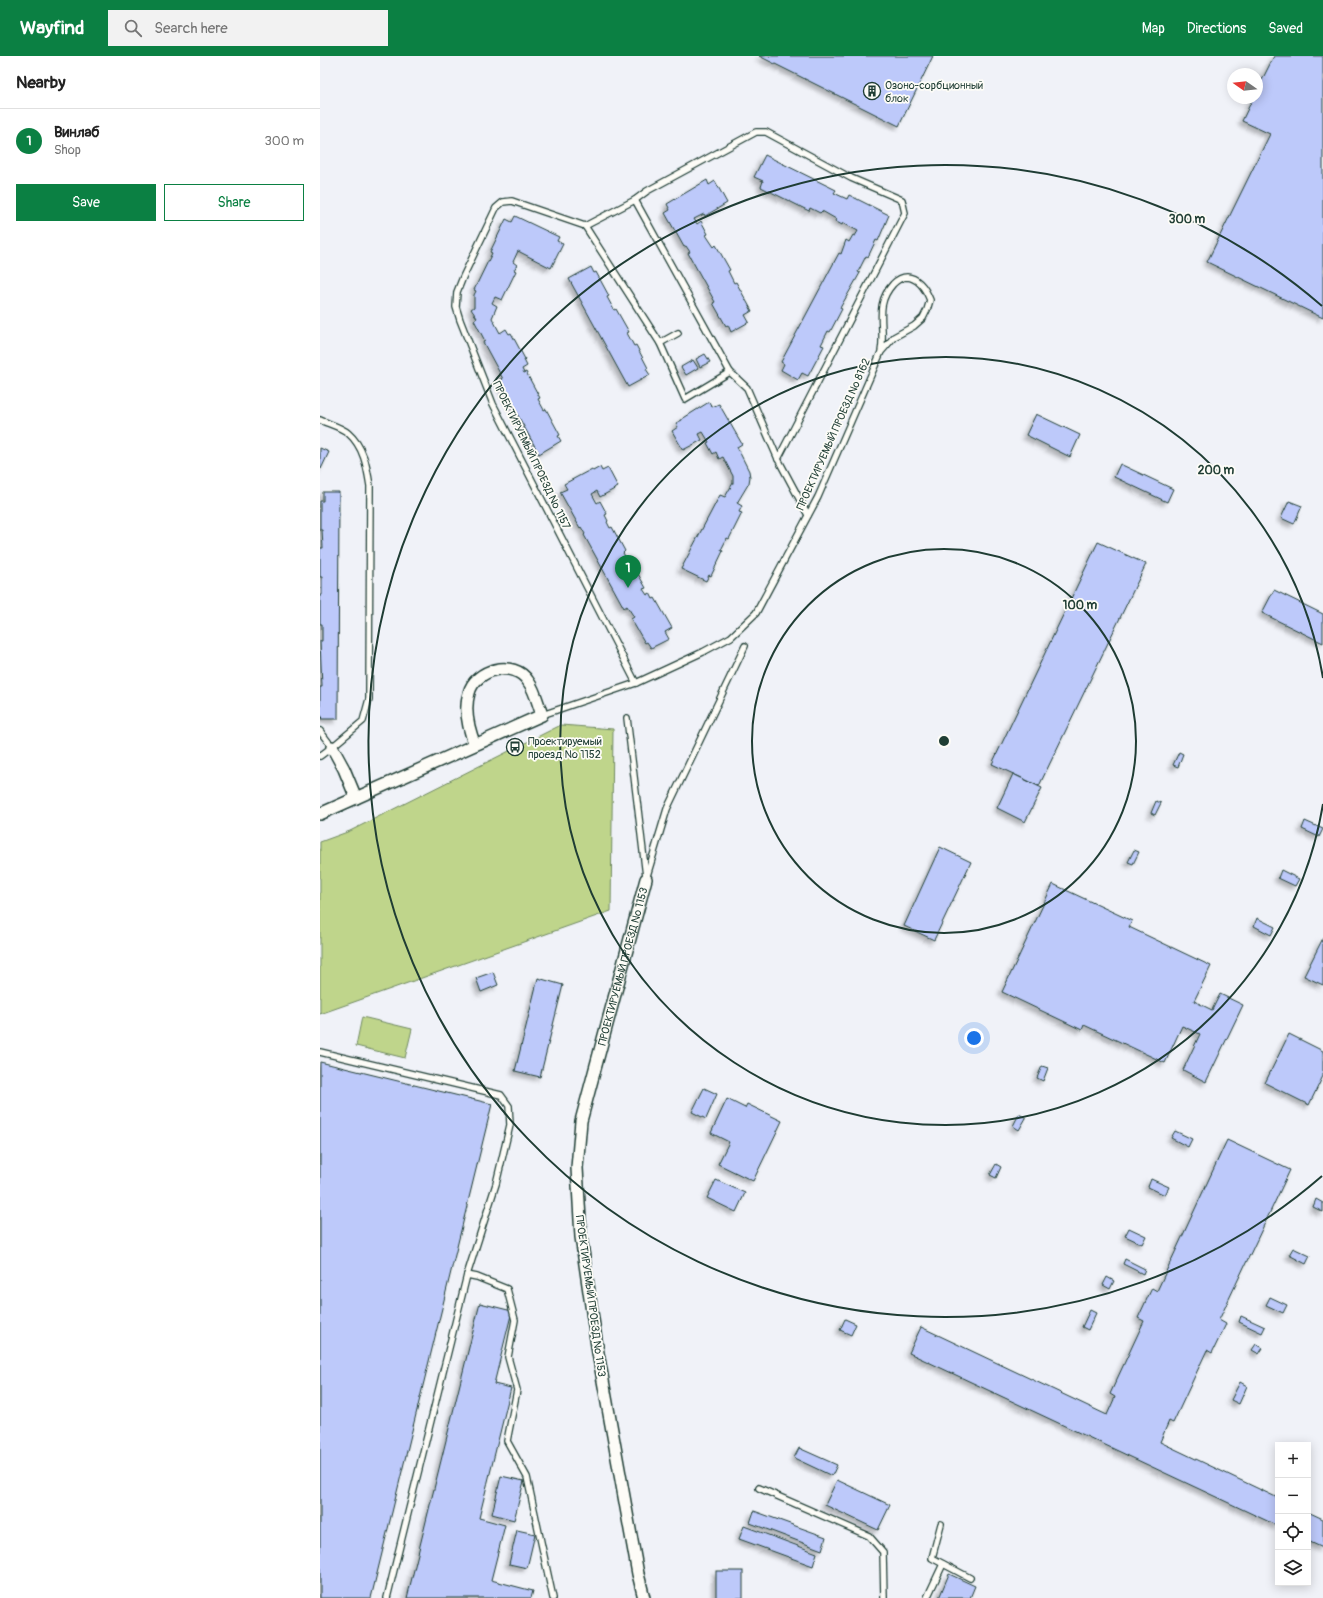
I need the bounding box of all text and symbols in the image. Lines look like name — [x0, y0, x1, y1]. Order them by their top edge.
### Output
search box — [108, 10, 388, 46]
text: Wayfind — [20, 16, 84, 40]
icon: search — [122, 17, 144, 39]
text: Search here — [154, 19, 228, 38]
text: Map — [1142, 20, 1165, 37]
text: Directions — [1187, 20, 1246, 37]
text: Saved — [1268, 20, 1303, 37]
north arrow — [1227, 68, 1263, 104]
text: Nearby — [16, 72, 65, 93]
place label: Озоно-сорбционный блок — [885, 79, 983, 105]
building icon: Озоно-сорбционный блок — [862, 81, 882, 101]
text: Винлаб — [54, 123, 100, 142]
text: 1 — [26, 133, 32, 149]
text: 300 m — [265, 133, 304, 149]
text: Shop — [54, 142, 81, 158]
button: Save — [16, 184, 156, 221]
button: Share — [164, 184, 304, 221]
text: 300 m — [1169, 212, 1206, 227]
street label: ПРОЕКТИРУЕМЫЙ ПРОЕЗД № 8162 — [794, 356, 873, 512]
street label: ПРОЕКТИРУЕМЫЙ ПРОЕЗД № 1157 — [490, 379, 573, 531]
text: 200 m — [1198, 463, 1235, 478]
pin: 1 — [615, 555, 641, 588]
text: 100 m — [1063, 598, 1098, 613]
centre of rings — [937, 734, 951, 748]
place label: Проектируемый проезд № 1152 — [528, 735, 602, 761]
bus stop icon: Проектируемый проезд № 1152 — [505, 737, 525, 757]
street label: ПРОЕКТИРУЕМЫЙ ПРОЕЗД № 1153 — [596, 886, 650, 1047]
your location — [964, 1028, 984, 1048]
street label: ПРОЕКТИРУЕМЫЙ ПРОЕЗД № 1153 — [573, 1214, 608, 1378]
map controls — [1275, 1442, 1311, 1586]
button: + — [1275, 1442, 1311, 1478]
button: − — [1275, 1478, 1311, 1514]
button: locate — [1275, 1514, 1311, 1550]
button: layers — [1275, 1550, 1311, 1586]

